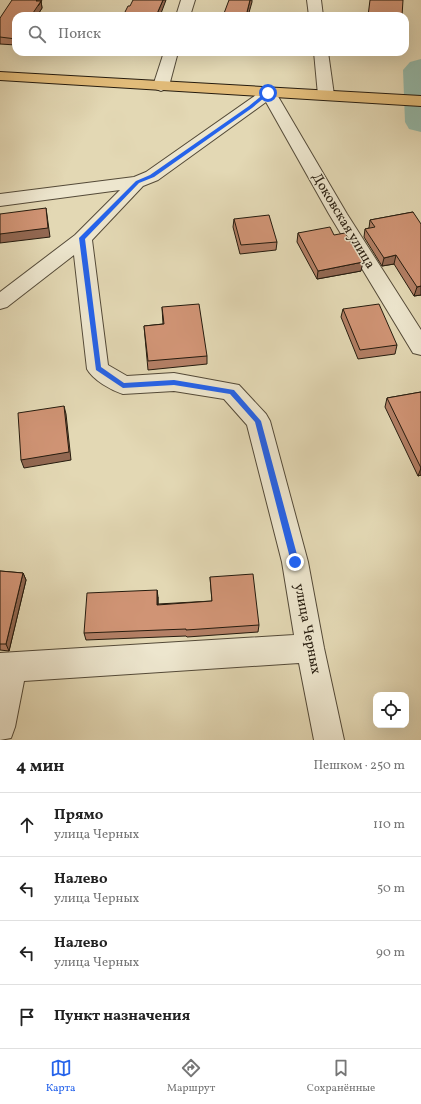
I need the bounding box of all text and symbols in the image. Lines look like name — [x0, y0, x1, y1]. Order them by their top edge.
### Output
search box — [12, 12, 409, 56]
icon: search — [26, 23, 48, 45]
text: Поиск — [58, 24, 101, 45]
route start — [259, 84, 277, 102]
street label: Доковская улица — [307, 169, 379, 273]
route end — [286, 553, 304, 571]
street label: улица Черных — [289, 582, 325, 676]
map controls — [373, 692, 409, 728]
button: locate — [373, 692, 409, 728]
text: 4 мин — [16, 755, 64, 778]
text: Пешком · 250 m — [313, 757, 405, 775]
text: Прямо — [54, 805, 103, 826]
icon: ahead — [16, 814, 38, 836]
text: 110 m — [373, 816, 405, 834]
text: улица Черных — [54, 826, 139, 844]
text: Налево — [54, 869, 108, 890]
icon: left — [16, 878, 38, 900]
text: 50 m — [377, 880, 405, 898]
text: улица Черных — [54, 890, 139, 908]
text: Налево — [54, 933, 108, 954]
icon: left — [16, 942, 38, 964]
text: 90 m — [376, 944, 405, 962]
text: улица Черных — [54, 954, 139, 972]
icon: arrive — [16, 1006, 38, 1028]
text: Пункт назначения — [54, 1006, 190, 1027]
tab: Карта — [46, 1057, 76, 1096]
tab: Маршрут — [167, 1057, 215, 1096]
tab: Сохранённые — [307, 1057, 375, 1096]

